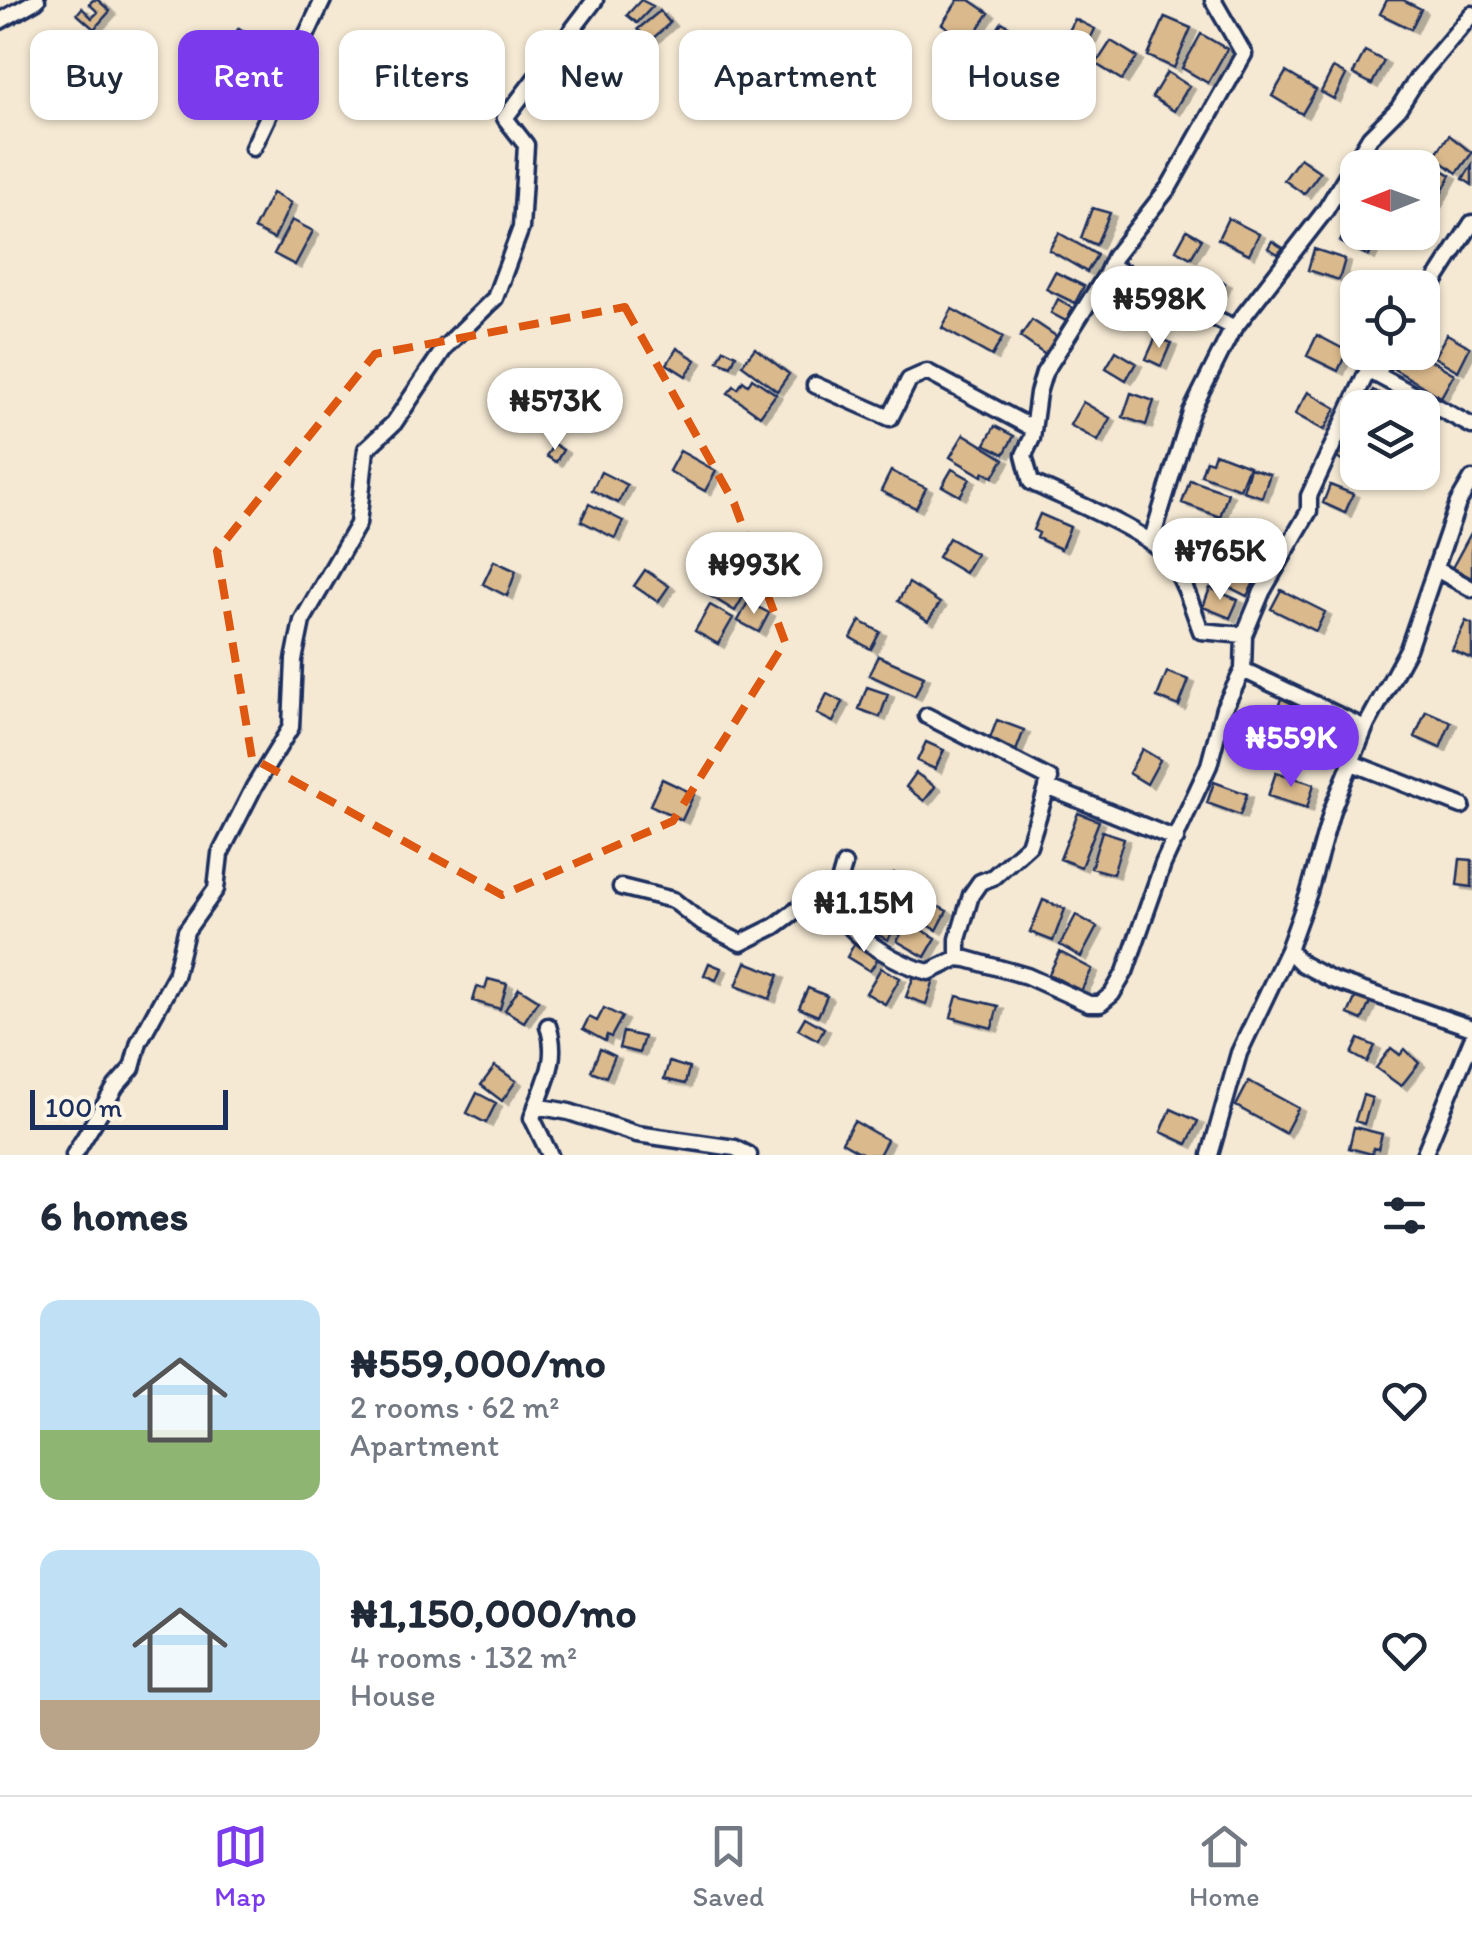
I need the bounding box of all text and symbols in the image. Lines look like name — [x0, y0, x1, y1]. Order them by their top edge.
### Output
chip: Buy — [30, 30, 158, 120]
chip: Rent — [178, 30, 319, 120]
chip: Filters — [339, 30, 505, 120]
chip: New — [525, 30, 659, 120]
chip: Apartment — [679, 30, 912, 120]
chip: House — [932, 30, 1096, 120]
north arrow — [1340, 150, 1440, 250]
map controls — [1340, 150, 1440, 490]
pin: ₦598K — [1089, 266, 1229, 351]
button: locate — [1340, 270, 1440, 370]
text: ₦598K — [1113, 279, 1205, 317]
pin: ₦573K — [485, 368, 625, 453]
text: ₦573K — [509, 381, 601, 419]
button: layers — [1340, 390, 1440, 490]
pin: ₦765K — [1150, 518, 1290, 603]
text: ₦765K — [1174, 531, 1266, 569]
pin: ₦993K — [684, 532, 824, 617]
text: ₦993K — [708, 545, 800, 583]
pin: ₦559K — [1221, 705, 1361, 790]
text: ₦559K — [1245, 718, 1337, 756]
pin: ₦1.15M — [783, 870, 945, 955]
text: ₦1.15M — [814, 883, 914, 921]
scale bar — [30, 1085, 228, 1130]
text: 100 m — [45, 1090, 122, 1124]
icon: filters — [1377, 1188, 1432, 1243]
text: 6 homes — [40, 1190, 188, 1241]
text: ₦559,000/mo — [350, 1337, 606, 1388]
icon: home — [120, 1340, 240, 1460]
icon: heart — [1377, 1373, 1432, 1428]
text: 2 rooms · 62 m² — [350, 1388, 559, 1426]
text: Apartment — [350, 1426, 499, 1464]
text: ₦1,150,000/mo — [350, 1587, 637, 1638]
icon: home — [120, 1590, 240, 1710]
icon: heart — [1377, 1623, 1432, 1678]
text: 4 rooms · 132 m² — [350, 1638, 577, 1676]
text: House — [350, 1676, 436, 1714]
tab: Map — [213, 1819, 268, 1913]
tab: Saved — [693, 1819, 764, 1913]
tab: Home — [1189, 1819, 1260, 1913]

